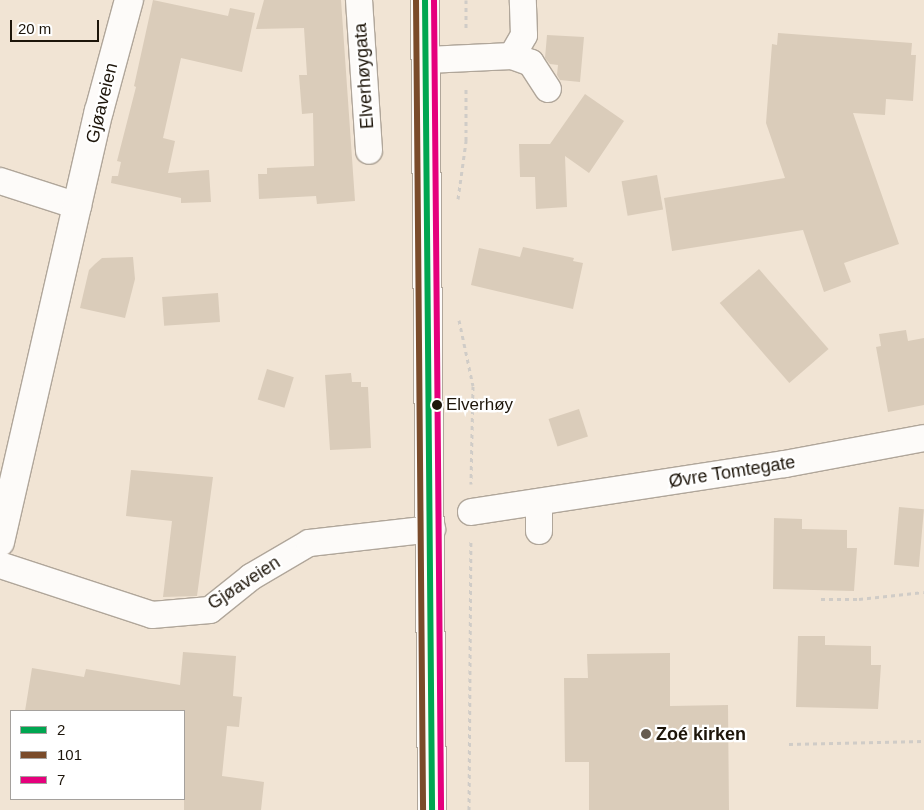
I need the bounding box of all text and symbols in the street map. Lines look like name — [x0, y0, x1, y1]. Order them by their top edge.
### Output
scale bar — [12, 10, 101, 42]
text: 20 m — [18, 20, 51, 37]
street label: Elverhøygata — [350, 22, 378, 130]
street label: Gjøaveien — [82, 61, 122, 145]
place label: Elverhøy — [446, 395, 513, 415]
marker: Elverhøy — [432, 400, 442, 410]
street label: Øvre Tomtegate — [667, 451, 797, 493]
street label: Gjøaveien — [204, 552, 284, 614]
legend — [10, 710, 185, 800]
text: 2 — [57, 721, 65, 738]
place label: Zoé kirken — [656, 723, 746, 745]
marker: Zoé kirken — [640, 728, 652, 740]
text: 101 — [57, 746, 82, 763]
text: 7 — [57, 771, 65, 788]

